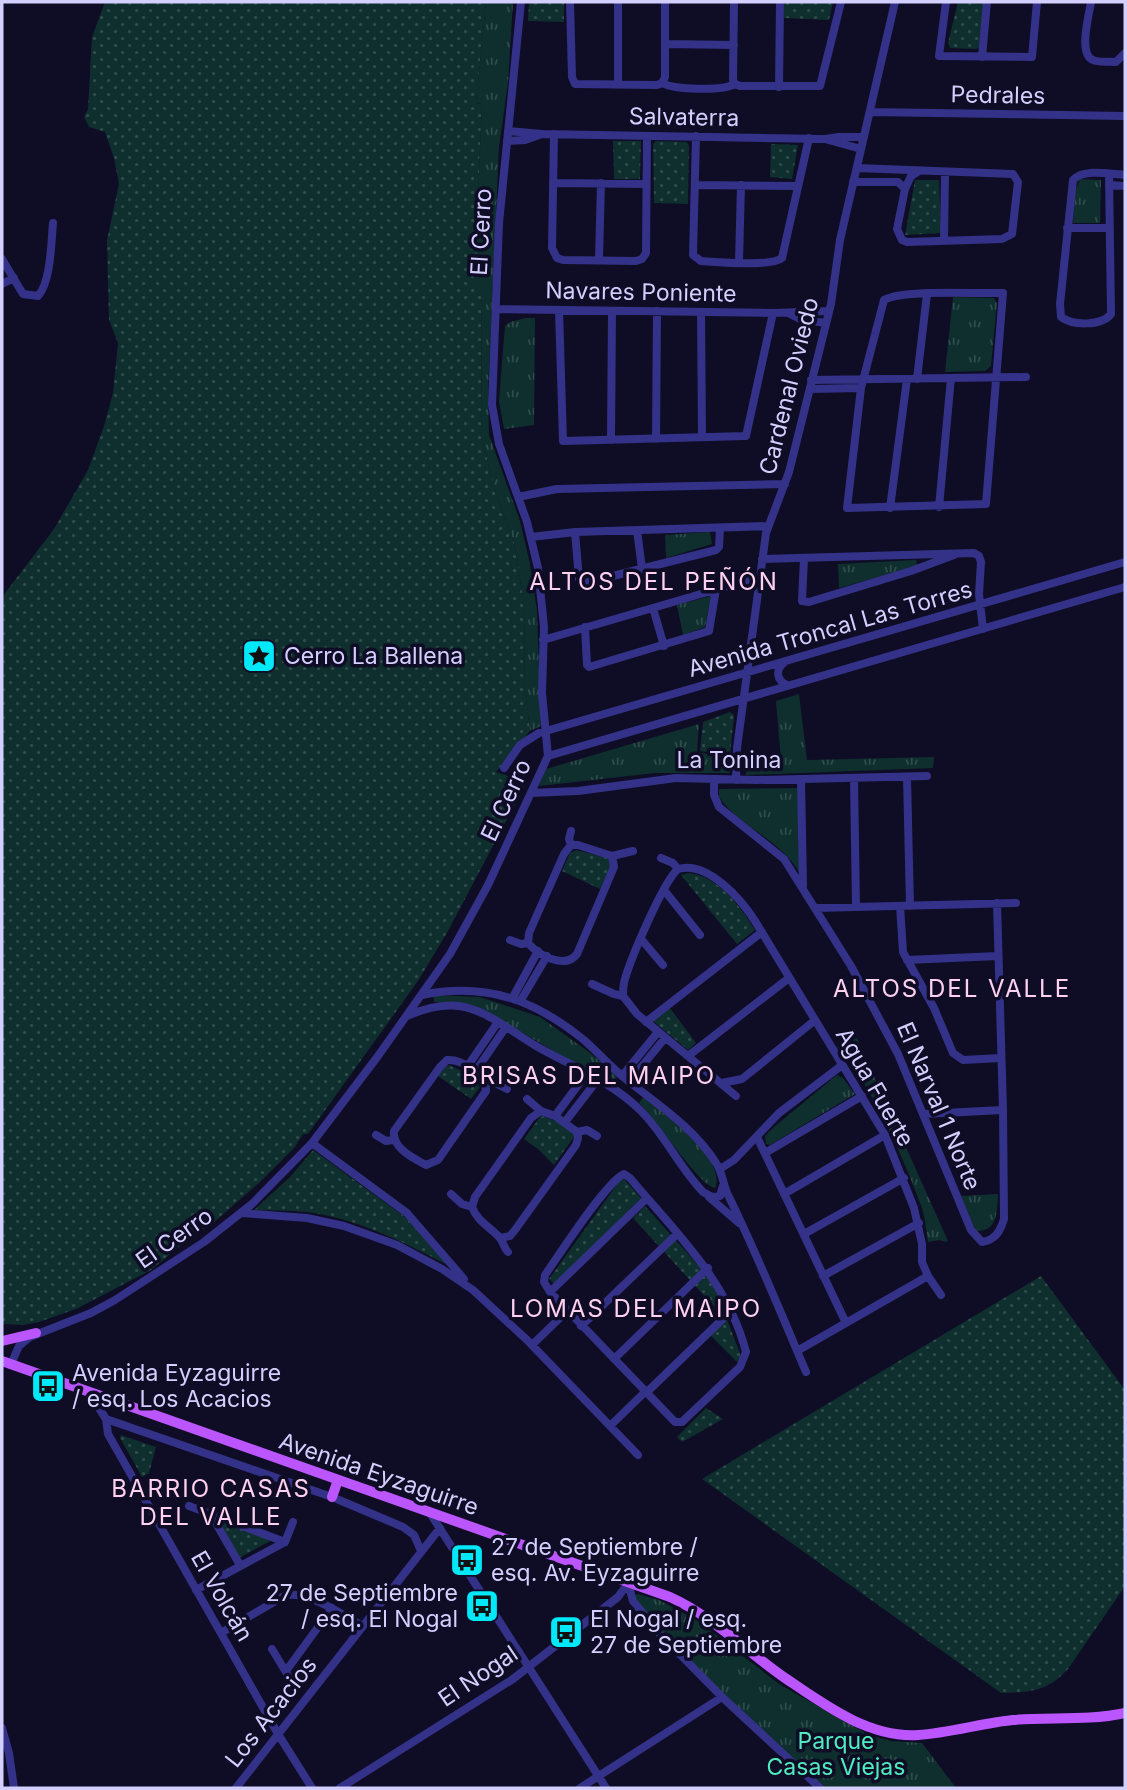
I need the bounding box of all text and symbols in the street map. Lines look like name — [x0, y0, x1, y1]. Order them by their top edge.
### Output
street label: Pedrales — [950, 80, 1046, 110]
street label: Salvaterra — [629, 102, 739, 132]
street label: El Cerro — [465, 188, 497, 276]
street label: Navares Poniente — [545, 276, 737, 308]
street label: Cardenal Oviedo — [753, 295, 825, 477]
district label: ALTOS DEL PEÑÓN — [529, 567, 779, 596]
street label: Avenida Troncal Las Torres — [685, 575, 975, 683]
place icon: Cerro La Ballena — [240, 637, 278, 675]
place label: Cerro La Ballena — [284, 642, 463, 670]
street label: La Tonina — [677, 746, 781, 774]
street label: El Cerro — [475, 755, 537, 845]
district label: ALTOS DEL VALLE — [833, 974, 1071, 1003]
street label: El Narval 1 Norte — [891, 1018, 987, 1194]
street label: Agua Fuerte — [830, 1023, 920, 1151]
district label: BRISAS DEL MAIPO — [462, 1061, 716, 1090]
street label: El Cerro — [130, 1202, 218, 1274]
district label: LOMAS DEL MAIPO — [510, 1294, 762, 1323]
place label: Avenida Eyzaguirre / esq. Los Acacios — [72, 1359, 281, 1413]
bus stop icon: Avenida Eyzaguirre / esq. Los Acacios — [29, 1367, 67, 1405]
street label: Avenida Eyzaguirre — [276, 1427, 482, 1521]
district label: BARRIO CASAS DEL VALLE — [111, 1474, 311, 1531]
place label: 27 de Septiembre / esq. Av. Eyzaguirre — [491, 1533, 699, 1587]
bus stop icon: 27 de Septiembre / esq. Av. Eyzaguirre — [448, 1541, 486, 1579]
street label: El Volcán — [185, 1546, 259, 1646]
place label: 27 de Septiembre / esq. El Nogal — [266, 1579, 458, 1633]
bus stop icon: 27 de Septiembre / esq. El Nogal — [463, 1587, 501, 1625]
place label: El Nogal / esq. 27 de Septiembre — [590, 1605, 782, 1659]
bus stop icon: El Nogal / esq. 27 de Septiembre — [547, 1613, 585, 1651]
street label: El Nogal — [433, 1639, 523, 1713]
street label: Los Acacios — [219, 1651, 323, 1773]
park label: Parque Casas Viejas — [767, 1727, 905, 1781]

